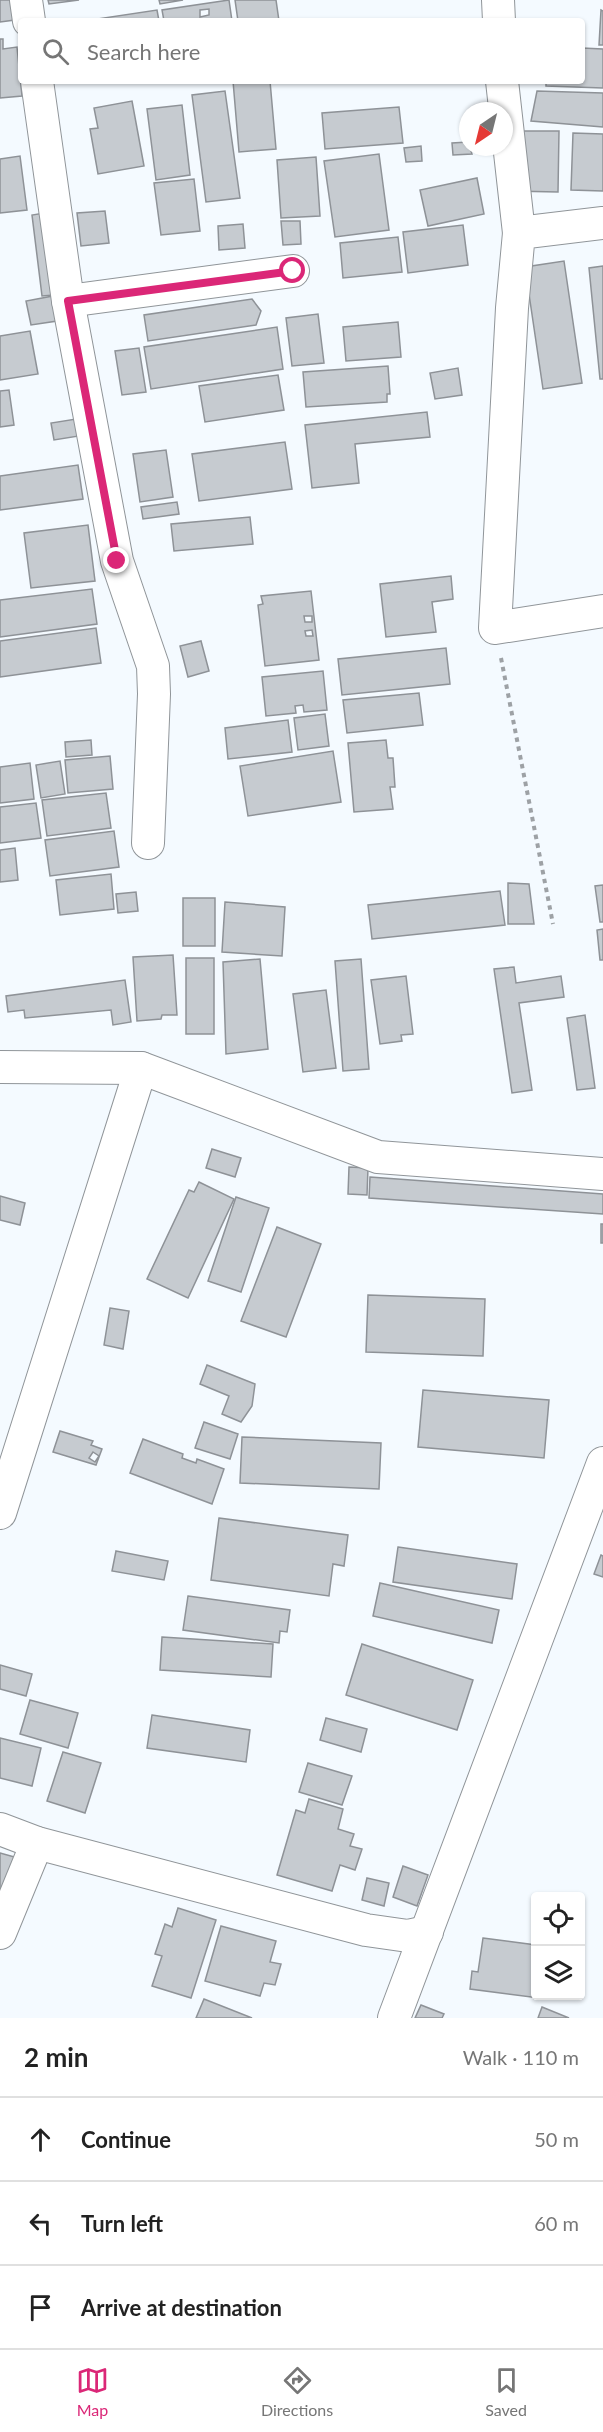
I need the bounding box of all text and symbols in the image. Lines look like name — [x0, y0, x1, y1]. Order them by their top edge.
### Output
search box — [18, 18, 585, 84]
icon: search — [39, 35, 72, 68]
text: Search here — [87, 38, 200, 65]
north arrow — [459, 102, 513, 156]
route start — [279, 257, 305, 283]
route end — [103, 547, 129, 573]
map controls — [531, 1892, 585, 2000]
button: locate — [531, 1892, 585, 1946]
button: layers — [531, 1946, 585, 2000]
text: 2 min — [24, 2041, 88, 2073]
text: Walk · 110 m — [463, 2045, 579, 2069]
icon: ahead — [24, 2123, 57, 2156]
text: Continue — [81, 2126, 171, 2153]
text: 50 m — [534, 2127, 579, 2151]
icon: left — [24, 2207, 57, 2240]
text: Turn left — [81, 2210, 163, 2237]
text: 60 m — [534, 2211, 579, 2235]
icon: arrive — [24, 2291, 57, 2324]
text: Arrive at destination — [81, 2294, 282, 2321]
tab: Map — [76, 2364, 109, 2419]
tab: Directions — [261, 2364, 333, 2419]
tab: Saved — [485, 2364, 527, 2419]

